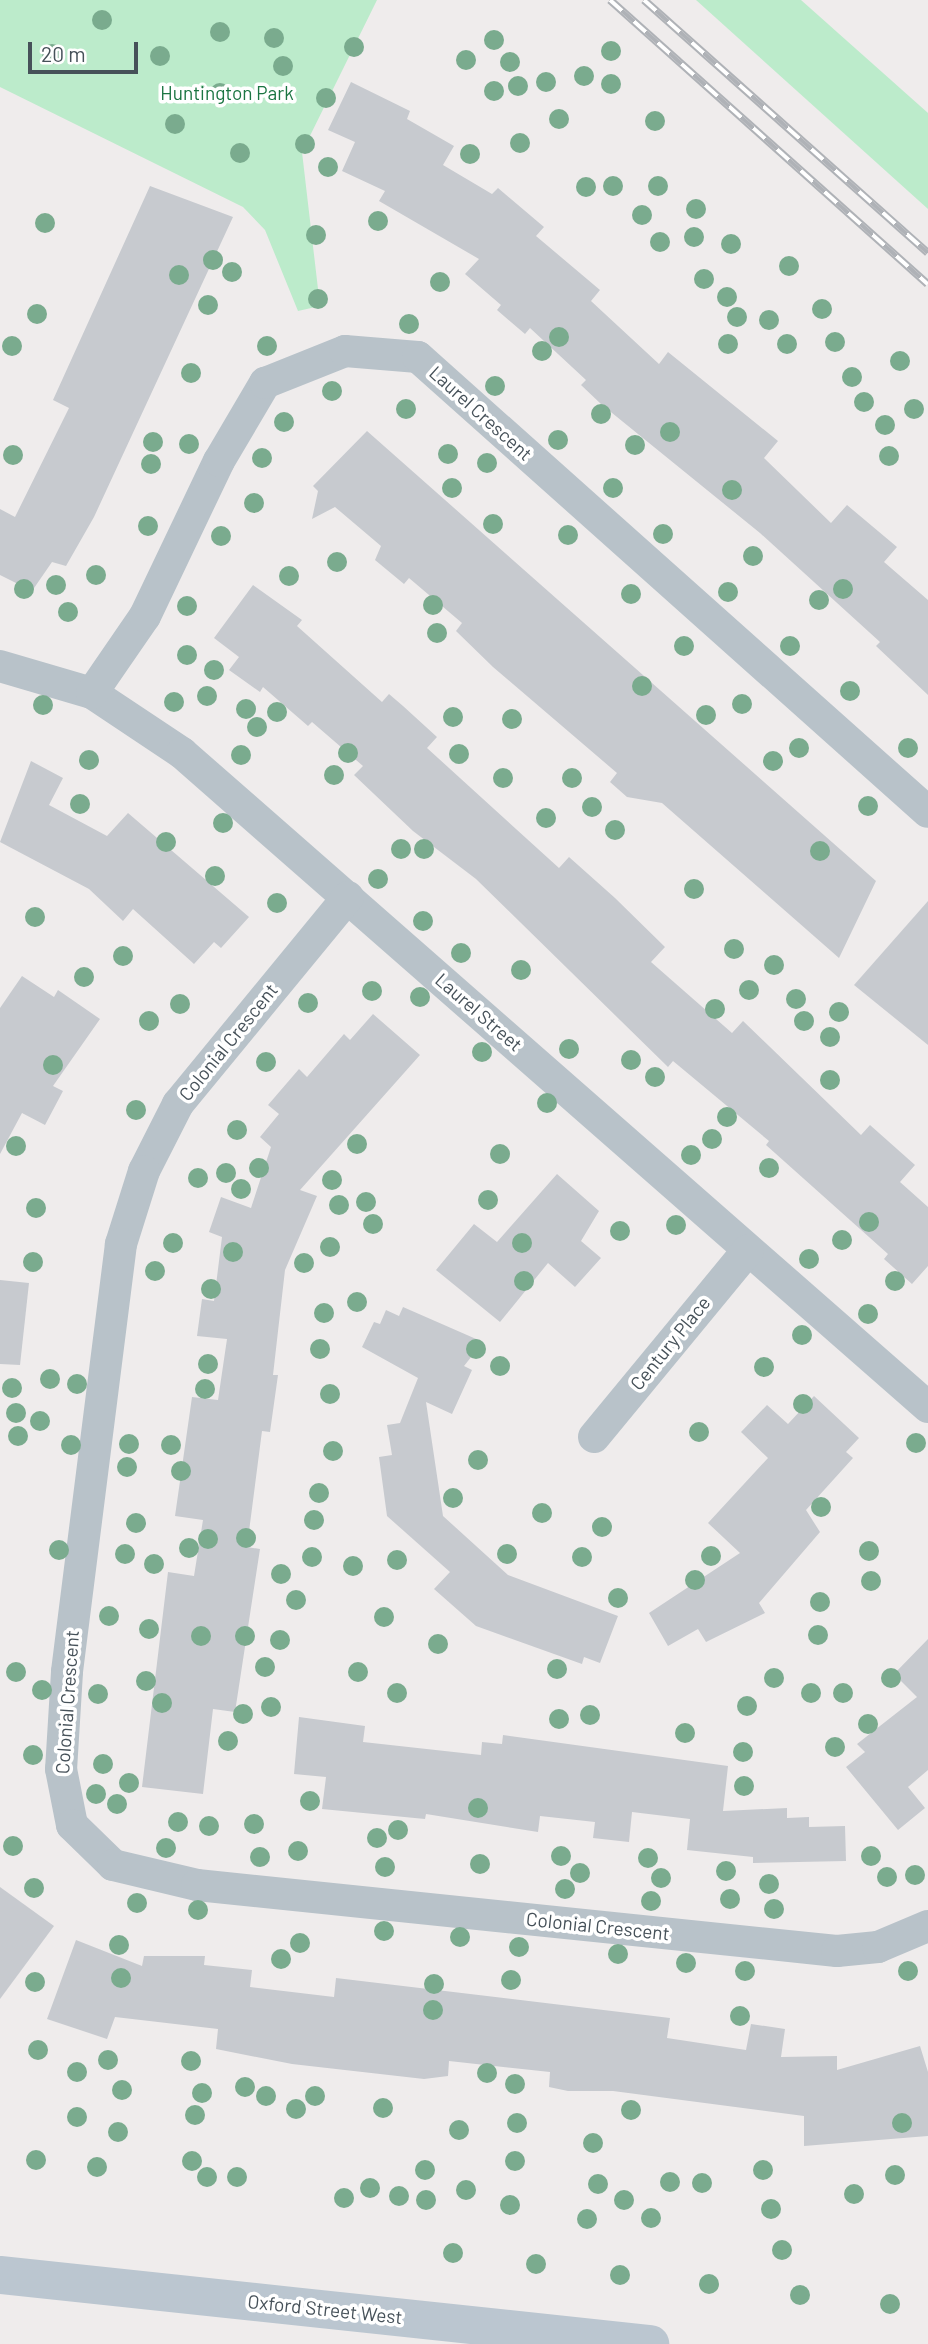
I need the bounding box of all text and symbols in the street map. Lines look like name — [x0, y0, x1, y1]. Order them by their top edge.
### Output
scale bar — [32, 28, 142, 72]
text: 20 m — [41, 41, 86, 66]
park label: Huntington Park — [160, 82, 294, 104]
street label: Laurel Crescent — [425, 361, 537, 465]
street label: Laurel Street — [431, 968, 527, 1056]
street label: Colonial Crescent — [174, 979, 282, 1105]
street label: Century Place — [625, 1291, 715, 1395]
street label: Colonial Crescent — [51, 1629, 83, 1775]
street label: Colonial Crescent — [525, 1907, 671, 1945]
street label: Oxford Street West — [246, 2290, 404, 2328]

